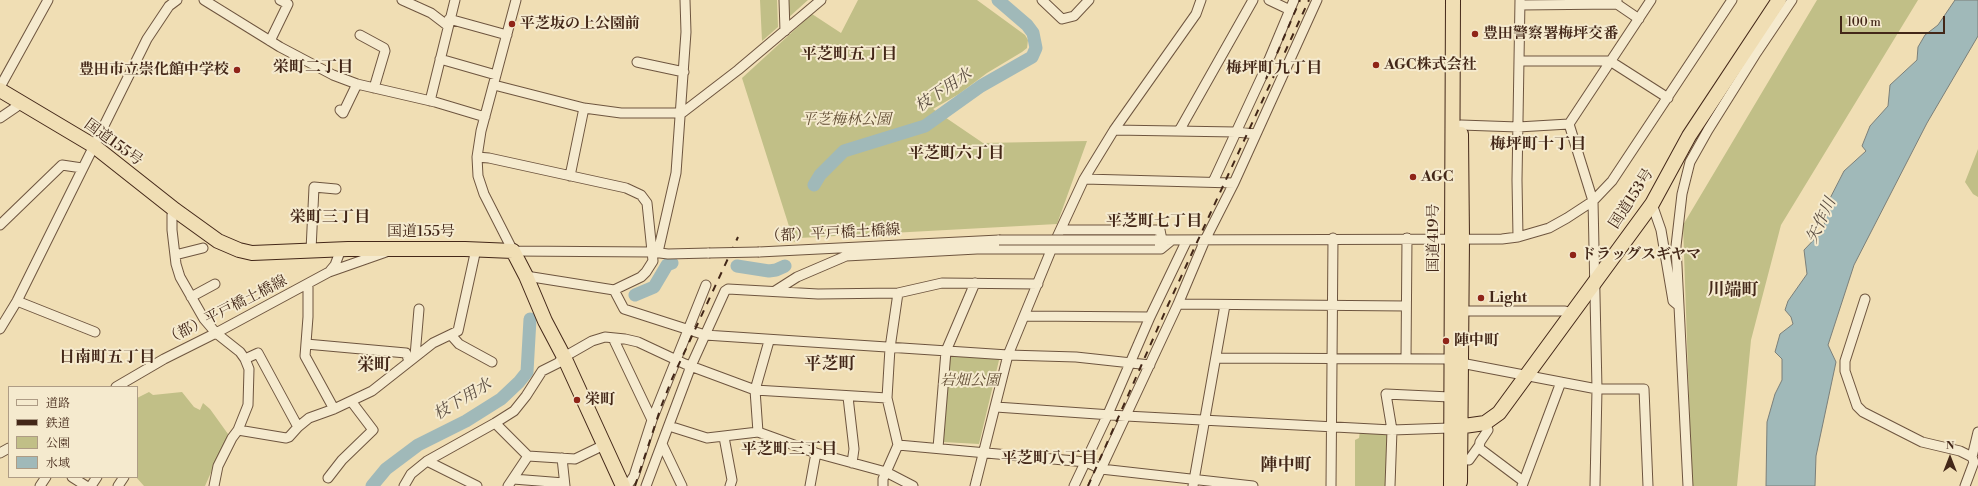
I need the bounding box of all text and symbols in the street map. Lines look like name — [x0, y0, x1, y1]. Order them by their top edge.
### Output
scale bar — [1842, 8, 1947, 34]
place label: 平芝坂の上公園前 — [520, 15, 640, 33]
text: 100 m — [1847, 15, 1881, 30]
marker: 平芝坂の上公園前 — [507, 19, 517, 29]
place label: 豊田警察署梅坪交番 — [1483, 25, 1618, 43]
marker: 豊田警察署梅坪交番 — [1470, 29, 1480, 39]
district label: 平芝町五丁目 — [801, 45, 897, 65]
place label: AGC株式会社 — [1384, 56, 1477, 74]
district label: 栄町二丁目 — [273, 58, 353, 78]
district label: 梅坪町九丁目 — [1226, 59, 1322, 79]
marker: AGC株式会社 — [1371, 60, 1381, 70]
place label: 豊田市立崇化館中学校 — [79, 61, 229, 79]
marker: 豊田市立崇化館中学校 — [232, 65, 242, 75]
water label: 枝下用水 — [912, 65, 976, 117]
park label: 平芝梅林公園 — [801, 111, 891, 129]
street label: 国道155号 — [80, 116, 146, 170]
district label: 梅坪町十丁目 — [1490, 135, 1586, 155]
district label: 平芝町六丁目 — [908, 144, 1004, 164]
street label: 国道153号 — [1606, 166, 1658, 232]
place label: AGC — [1421, 168, 1454, 186]
marker: AGC — [1408, 172, 1418, 182]
water label: 矢作川 — [1803, 195, 1841, 247]
street label: 国道419号 — [1425, 204, 1443, 272]
district label: 栄町三丁目 — [290, 208, 370, 228]
district label: 平芝町七丁目 — [1106, 212, 1202, 232]
street label: （都）平戸橋土橋線 — [765, 221, 901, 247]
street label: 国道155号 — [387, 223, 455, 241]
place label: ドラッグスギヤマ — [1581, 246, 1701, 264]
marker: ドラッグスギヤマ — [1568, 250, 1578, 260]
street label: （都）平戸橋土橋線 — [162, 272, 290, 350]
district label: 川端町 — [1708, 281, 1758, 301]
place label: Light — [1489, 289, 1527, 307]
marker: Light — [1476, 293, 1486, 303]
place label: 陣中町 — [1454, 332, 1499, 350]
marker: 陣中町 — [1441, 336, 1451, 346]
district label: 日南町五丁目 — [59, 348, 155, 368]
district label: 平芝町 — [805, 355, 855, 375]
district label: 栄町 — [357, 356, 391, 376]
park label: 岩畑公園 — [940, 372, 1000, 390]
water label: 枝下用水 — [431, 375, 495, 425]
legend — [8, 386, 138, 478]
place label: 栄町 — [585, 391, 615, 409]
marker: 栄町 — [572, 395, 582, 405]
text: 道路 — [46, 396, 70, 411]
text: 鉄道 — [46, 416, 70, 431]
text: 公園 — [46, 436, 70, 451]
north arrow — [1930, 438, 1970, 478]
text: N — [1946, 439, 1954, 453]
district label: 平芝町三丁目 — [741, 440, 837, 460]
district label: 平芝町八丁目 — [1001, 449, 1097, 469]
text: 水域 — [46, 456, 70, 471]
district label: 陣中町 — [1261, 456, 1311, 476]

